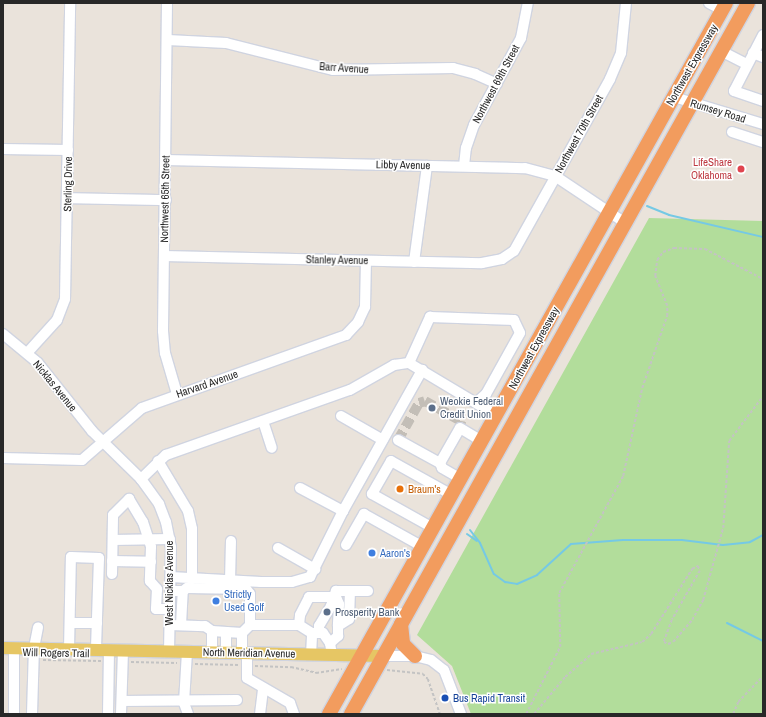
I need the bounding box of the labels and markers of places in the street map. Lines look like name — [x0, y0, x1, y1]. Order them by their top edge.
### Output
place label: LifeShare Oklahoma — [691, 156, 732, 182]
marker: LifeShare Oklahoma — [735, 163, 747, 175]
place label: Weokie Federal Credit Union — [440, 395, 503, 421]
marker: Weokie Federal Credit Union — [427, 403, 437, 413]
place label: Braum's — [408, 482, 441, 496]
marker: Braum's — [395, 484, 405, 494]
place label: Aaron's — [380, 546, 410, 560]
marker: Aaron's — [367, 548, 377, 558]
place label: Strictly Used Golf — [224, 588, 264, 614]
marker: Strictly Used Golf — [211, 596, 221, 606]
place label: Prosperity Bank — [335, 605, 399, 619]
marker: Prosperity Bank — [322, 607, 332, 617]
place label: Bus Rapid Transit — [453, 691, 525, 705]
marker: Bus Rapid Transit — [440, 693, 450, 703]

